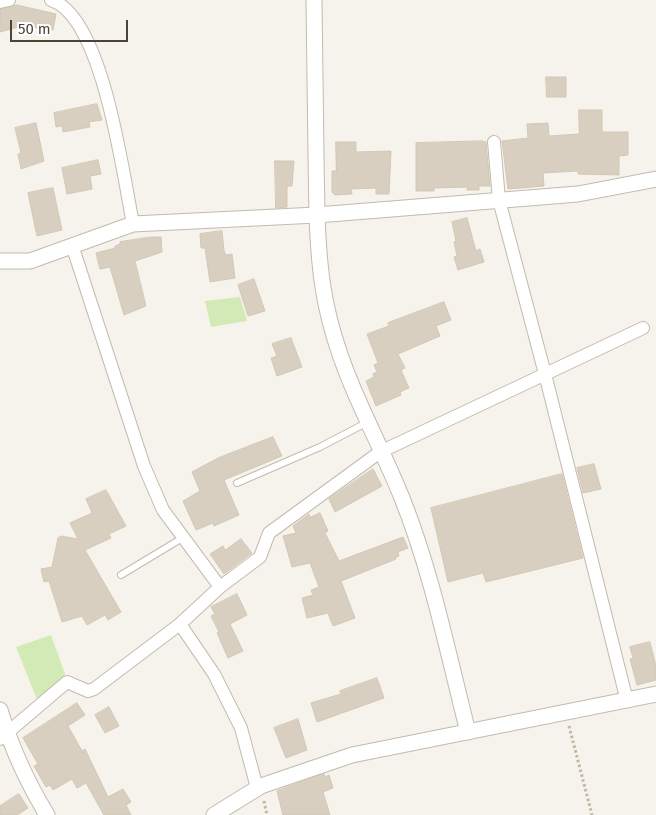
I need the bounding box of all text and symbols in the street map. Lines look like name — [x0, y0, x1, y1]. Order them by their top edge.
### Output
scale bar — [12, 10, 130, 42]
text: 50 m — [18, 20, 51, 38]

